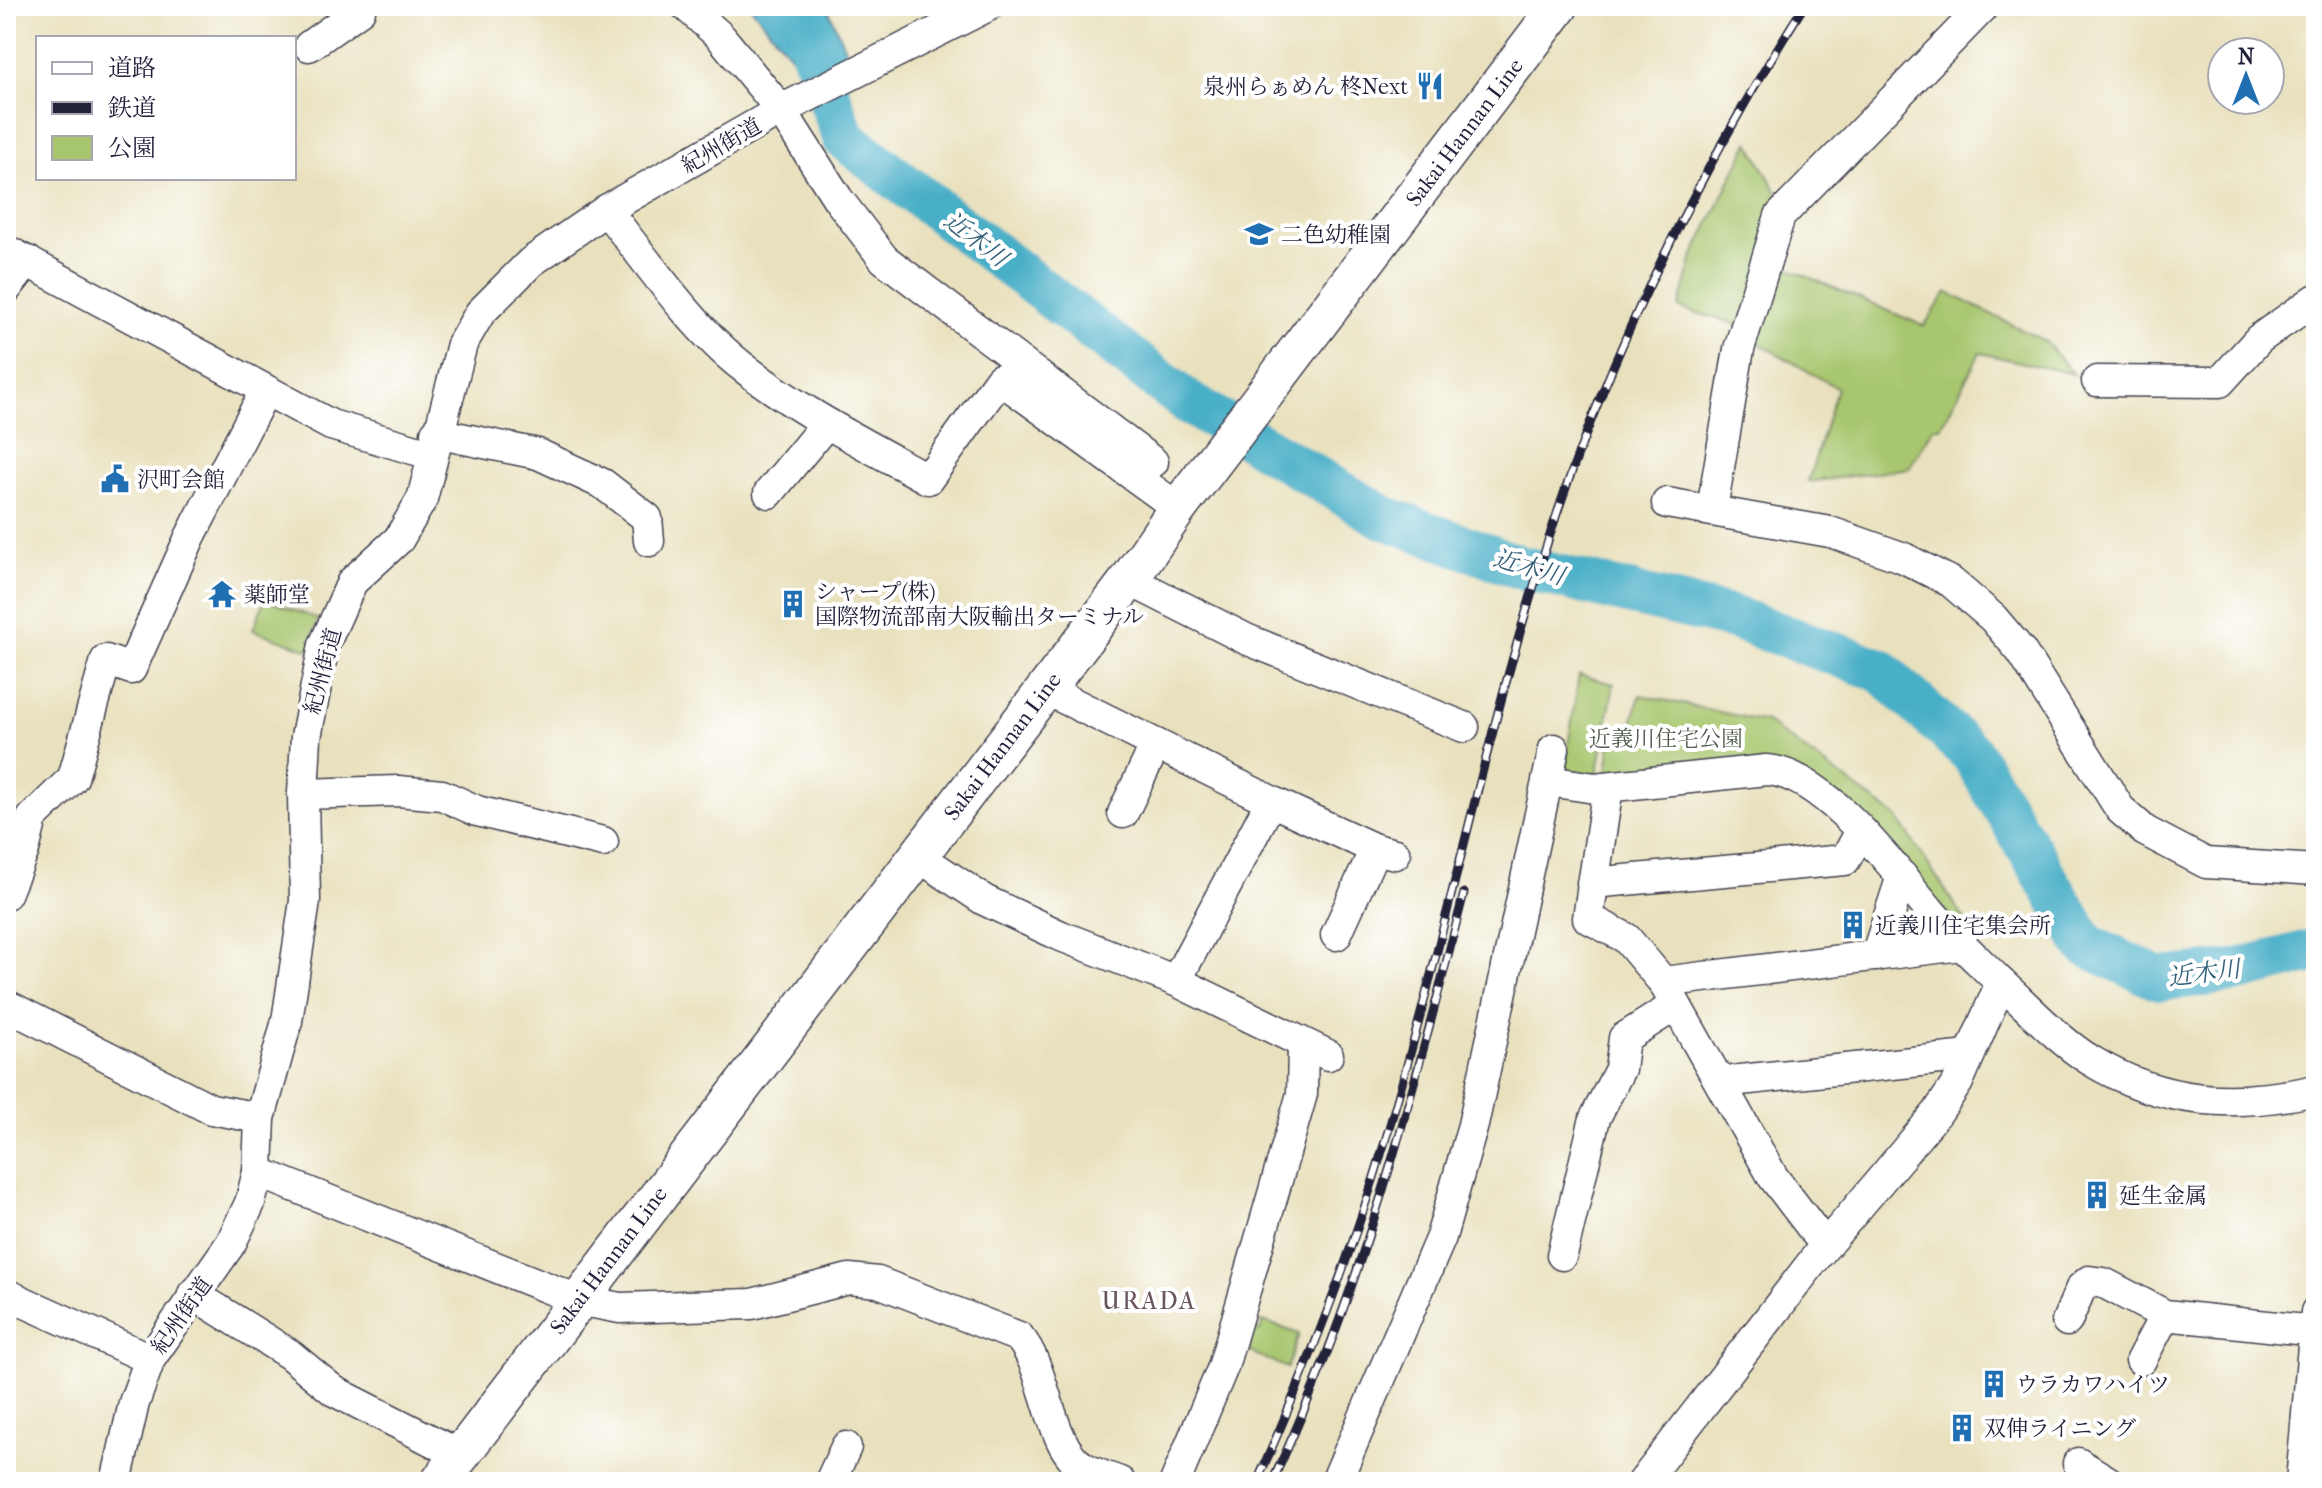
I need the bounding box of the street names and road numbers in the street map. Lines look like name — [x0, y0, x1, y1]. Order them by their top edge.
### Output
street label: Sakai Hannan Line — [1401, 54, 1529, 212]
street label: 紀州街道 — [677, 113, 766, 179]
street label: 紀州街道 — [299, 625, 347, 717]
street label: Sakai Hannan Line — [939, 668, 1067, 826]
street label: Sakai Hannan Line — [545, 1182, 673, 1340]
street label: 紀州街道 — [146, 1272, 218, 1359]

